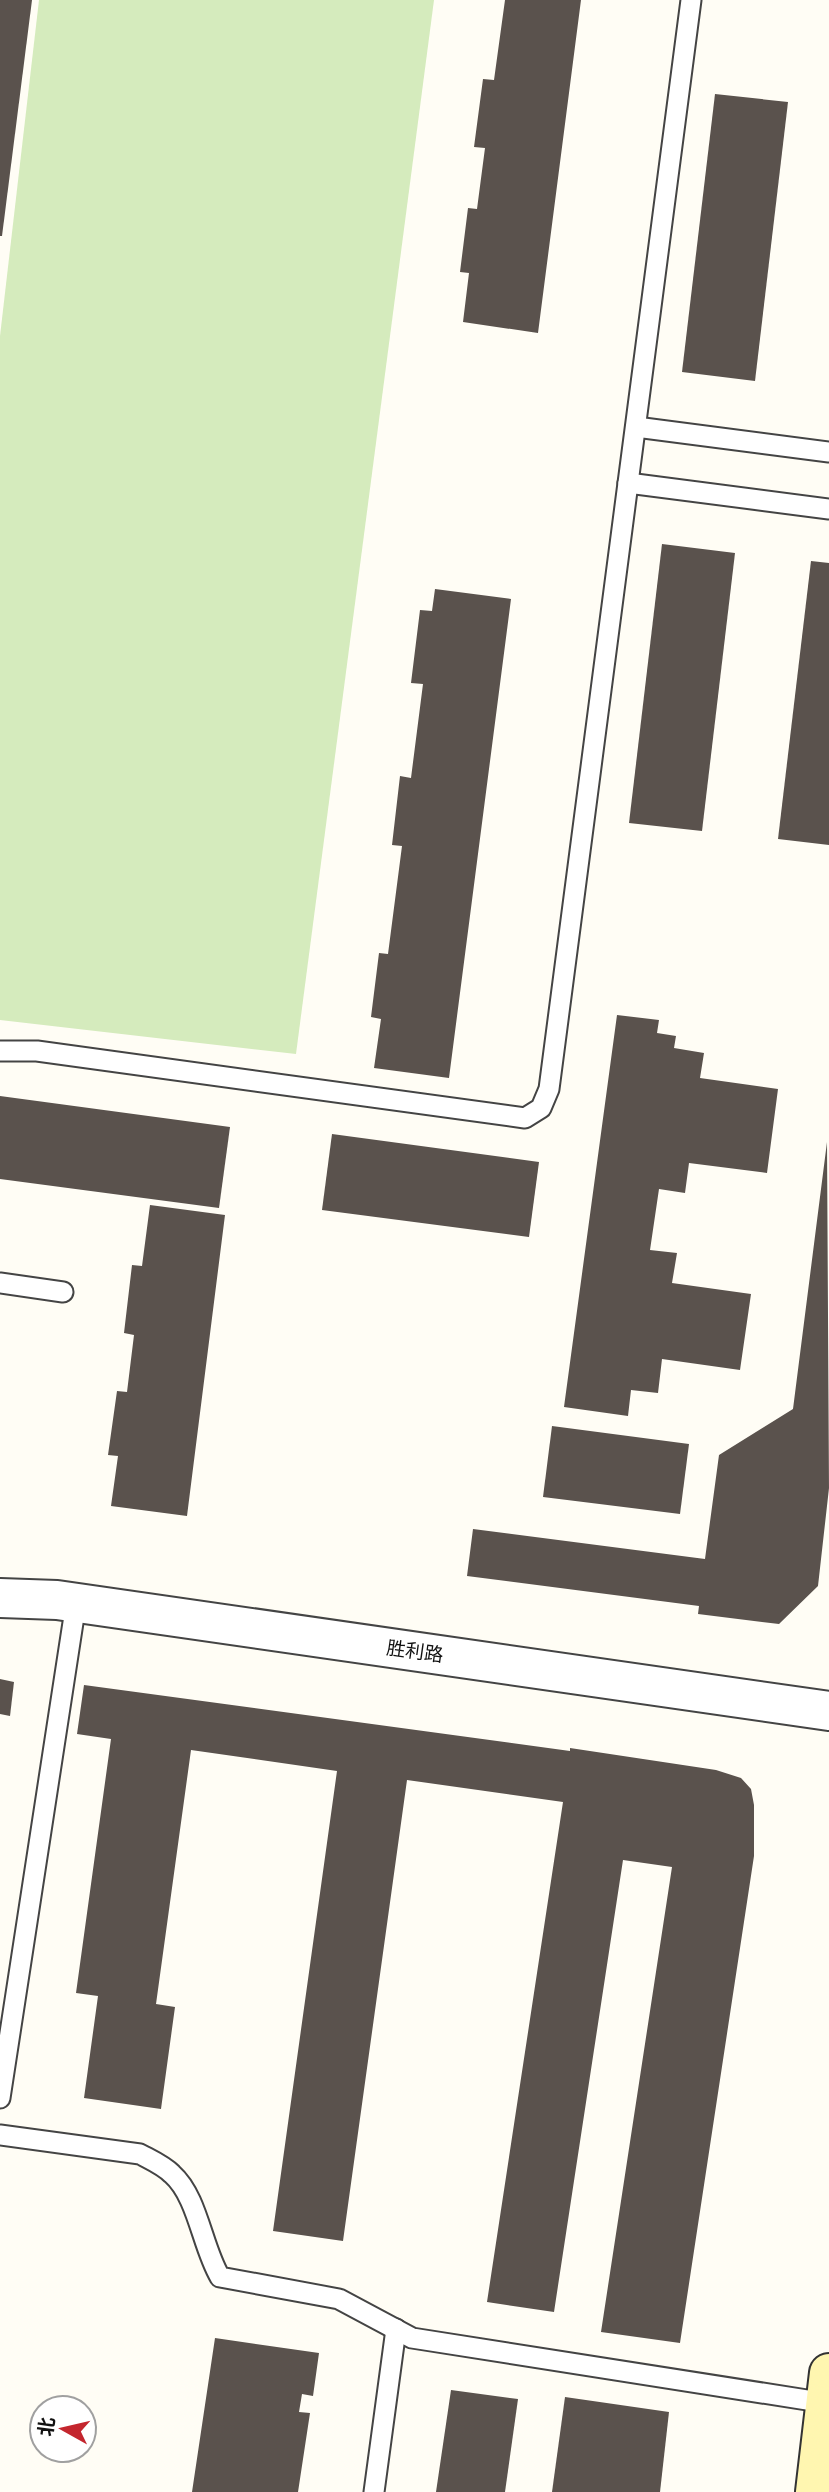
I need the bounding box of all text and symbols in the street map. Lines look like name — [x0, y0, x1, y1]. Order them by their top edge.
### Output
street label: 胜利路 — [385, 1636, 445, 1667]
north arrow — [28, 2394, 98, 2464]
text: 北 — [34, 2416, 59, 2438]

